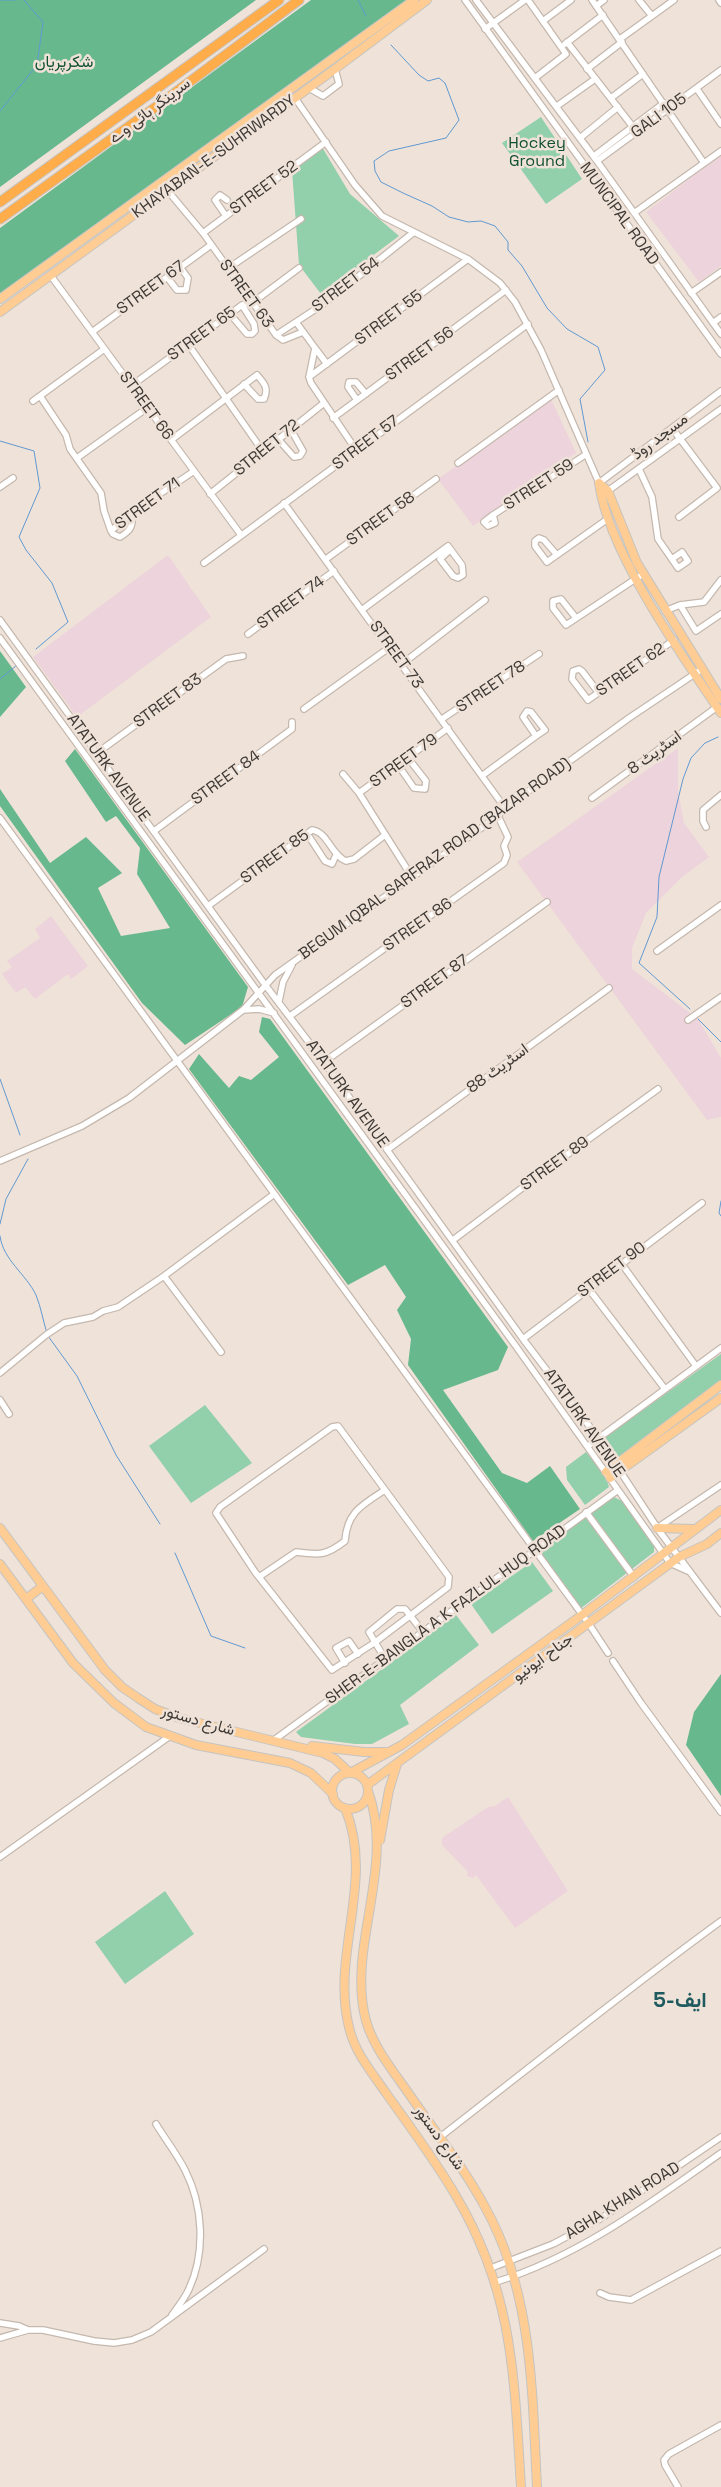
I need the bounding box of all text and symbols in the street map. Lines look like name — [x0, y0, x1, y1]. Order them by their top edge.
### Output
park label: شکرپریاں — [35, 53, 93, 73]
street label: سرینگر ہائی وے — [105, 74, 195, 148]
street label: GALI 105 — [628, 89, 690, 143]
street label: KHAYABAN-E-SUHRWARDY — [129, 91, 299, 223]
park label: Hockey Ground — [508, 134, 566, 172]
street label: STREET 52 — [226, 157, 302, 219]
street label: MUNCIPAL ROAD — [575, 159, 663, 269]
street label: STREET 54 — [308, 253, 384, 317]
street label: STREET 63 — [215, 256, 277, 332]
street label: STREET 67 — [113, 257, 189, 319]
street label: STREET 55 — [351, 286, 427, 350]
street label: STREET 65 — [164, 303, 240, 365]
street label: STREET 56 — [382, 323, 458, 385]
street label: STREET 66 — [115, 368, 177, 444]
street label: مسجد روڈ — [628, 410, 692, 464]
street label: STREET 57 — [329, 412, 403, 474]
street label: STREET 72 — [230, 416, 304, 480]
street label: STREET 59 — [500, 455, 578, 515]
street label: STREET 71 — [112, 474, 184, 534]
street label: STREET 58 — [343, 488, 419, 550]
street label: STREET 74 — [254, 572, 328, 634]
street label: STREET 73 — [365, 617, 427, 693]
street label: STREET 62 — [593, 639, 669, 701]
street label: STREET 78 — [453, 657, 529, 717]
street label: STREET 83 — [130, 670, 206, 732]
street label: ATATURK AVENUE — [62, 710, 154, 826]
street label: اسٹریٹ 8 — [624, 727, 686, 779]
street label: STREET 79 — [366, 730, 442, 792]
street label: STREET 84 — [188, 747, 264, 809]
street label: BEGUM IQBAL SARFRAZ ROAD (BAZAR ROAD) — [295, 754, 575, 964]
street label: STREET 85 — [237, 826, 313, 888]
street label: STREET 86 — [380, 894, 456, 956]
street label: STREET 87 — [397, 951, 473, 1013]
street label: ATATURK AVENUE — [301, 1036, 393, 1152]
street label: اسٹریٹ 88 — [463, 1040, 533, 1098]
street label: STREET 89 — [517, 1133, 593, 1195]
street label: STREET 90 — [574, 1238, 650, 1302]
street label: ATATURK AVENUE — [539, 1365, 629, 1481]
street label: SHER-E-BANGLA A K FAZLUL HUQ ROAD — [322, 1521, 570, 1709]
street label: جناح ایونیو — [509, 1630, 577, 1686]
street label: شارع دستور — [159, 1701, 237, 1741]
district label: ایف-5 — [653, 1988, 707, 2014]
street label: شارع دستور — [410, 2102, 468, 2174]
street label: AGHA KHAN ROAD — [562, 2158, 684, 2244]

